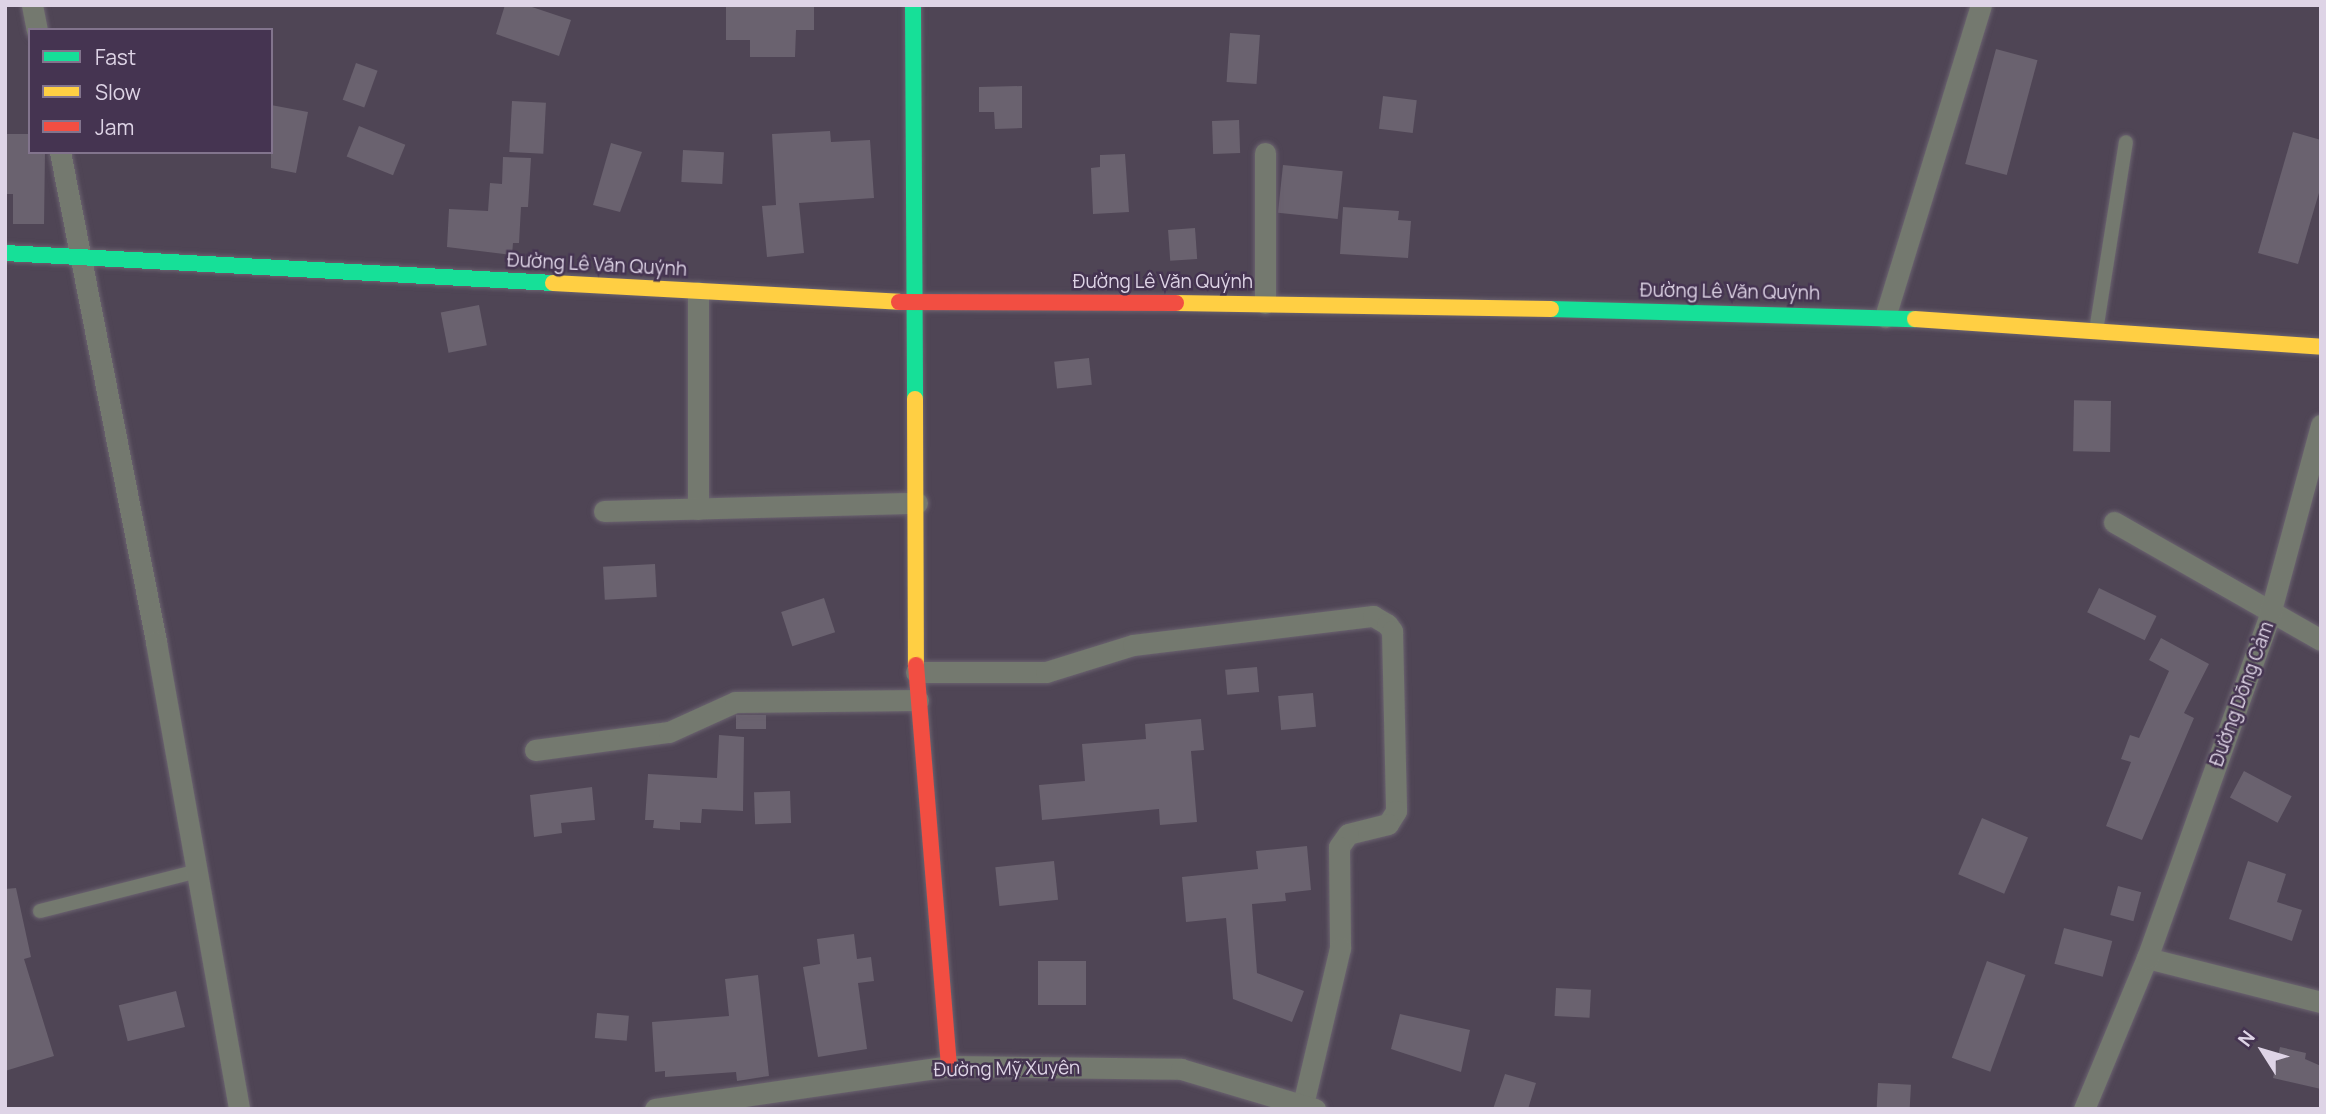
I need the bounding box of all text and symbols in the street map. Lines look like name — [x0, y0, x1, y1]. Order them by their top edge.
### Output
legend — [28, 28, 273, 154]
text: Fast — [95, 43, 136, 71]
text: Slow — [95, 78, 141, 106]
text: Jam — [95, 113, 134, 141]
street label: Đường Lê Văn Quýnh — [506, 249, 688, 281]
street label: Đường Lê Văn Quýnh — [1073, 271, 1253, 293]
street label: Đường Lê Văn Quýnh — [1640, 279, 1820, 305]
street label: Đường Dõng Cảm — [2205, 618, 2279, 770]
north arrow — [2228, 1016, 2298, 1086]
text: N — [2232, 1025, 2261, 1052]
street label: Đường Mỹ Xuyên — [934, 1056, 1080, 1082]

